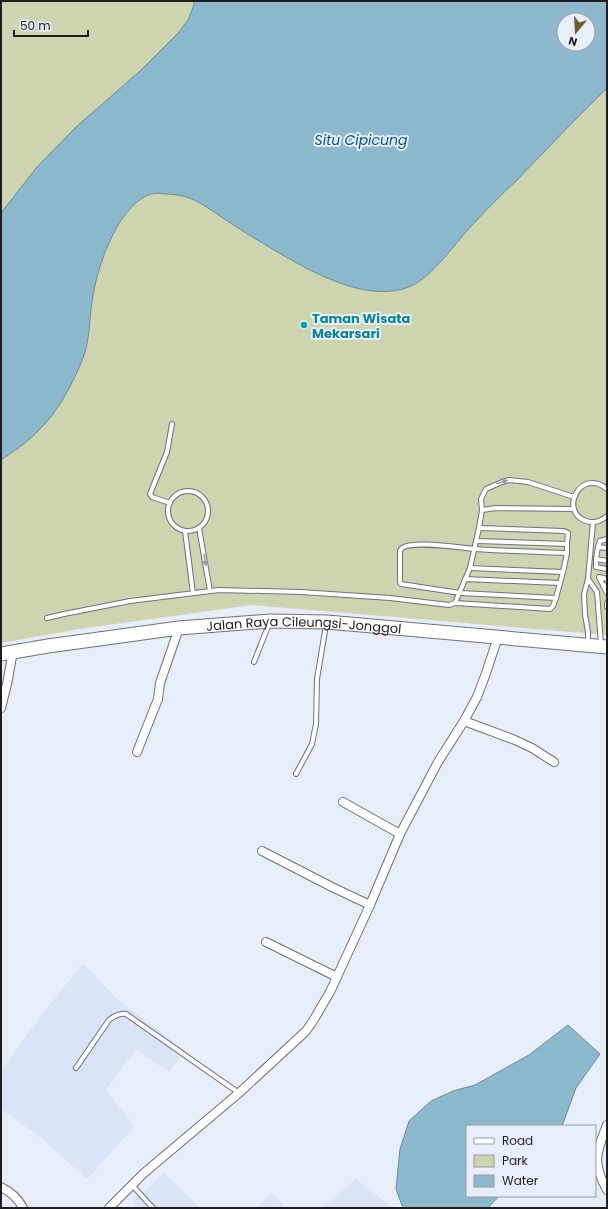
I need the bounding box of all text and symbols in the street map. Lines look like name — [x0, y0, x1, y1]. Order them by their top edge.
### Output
scale bar — [14, 12, 88, 38]
north arrow — [556, 12, 596, 52]
text: 50 m — [20, 17, 51, 34]
text: N — [566, 33, 579, 50]
water label: Situ Cipicung — [315, 130, 408, 150]
place label: Taman Wisata Mekarsari — [312, 309, 410, 343]
marker: Taman Wisata Mekarsari — [299, 320, 309, 330]
one-way arrow — [496, 479, 508, 485]
one-way arrow — [202, 554, 208, 566]
street label: Jalan Raya Cileungsi-Jonggol — [205, 611, 402, 638]
legend — [466, 1125, 596, 1197]
text: Road — [502, 1132, 533, 1149]
text: Park — [502, 1152, 529, 1169]
text: Water — [502, 1172, 539, 1189]

